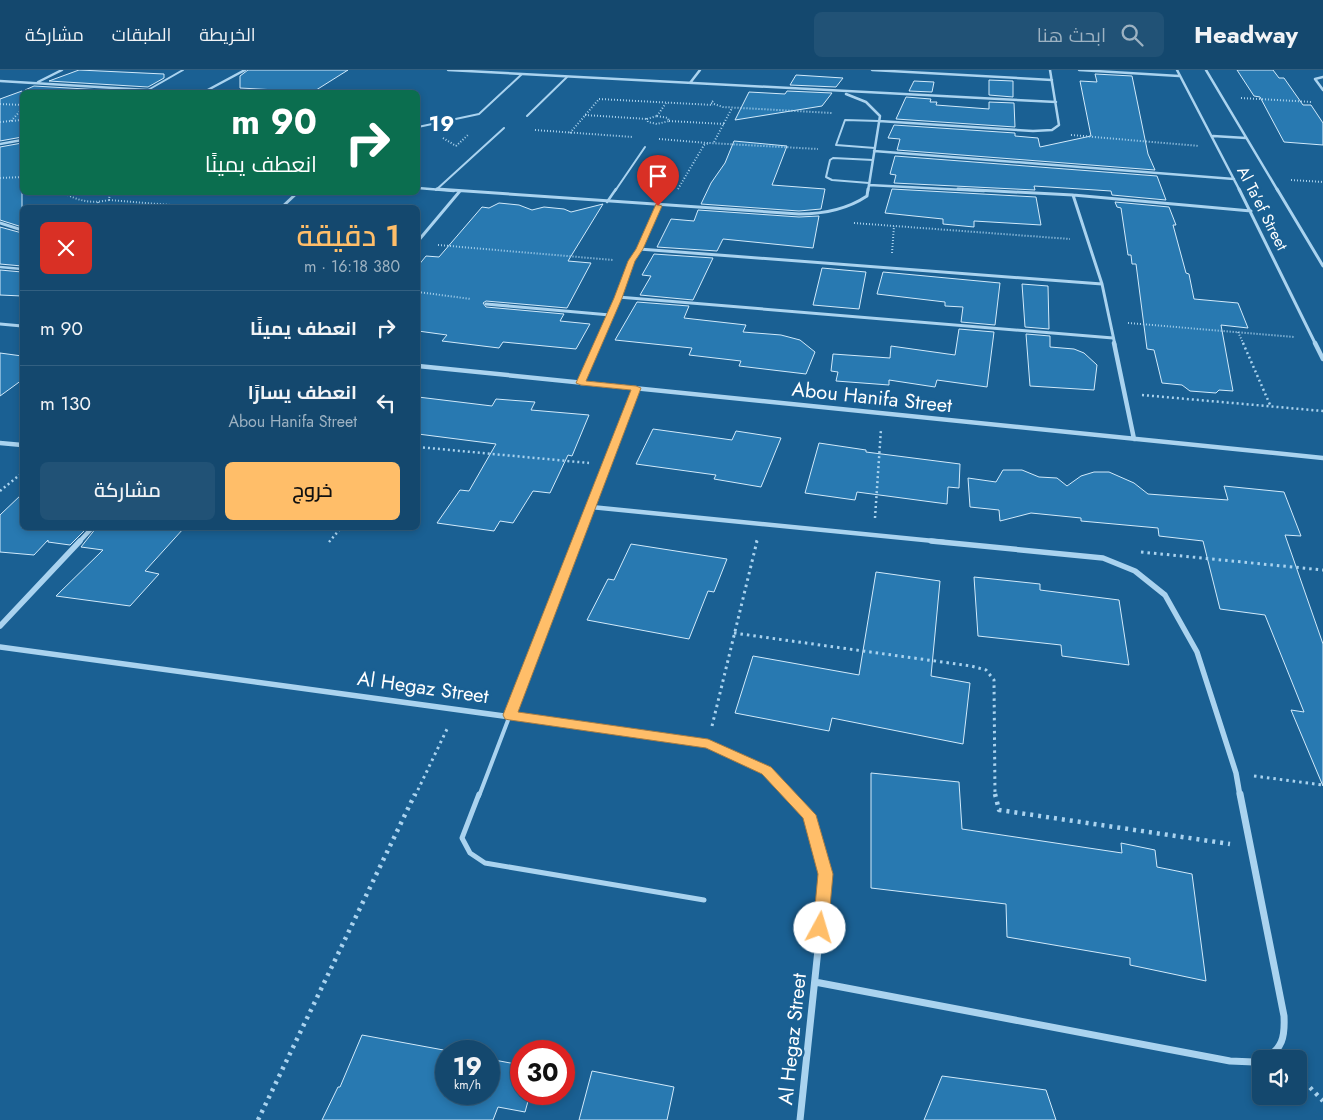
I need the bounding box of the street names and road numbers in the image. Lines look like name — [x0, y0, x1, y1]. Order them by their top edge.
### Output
street label: Al Ta'ef Street — [1232, 162, 1294, 254]
street label: Abou Hanifa Street — [791, 375, 954, 420]
street label: Al Hegaz Street — [355, 664, 491, 711]
street label: Al Hegaz Street — [771, 972, 814, 1106]

